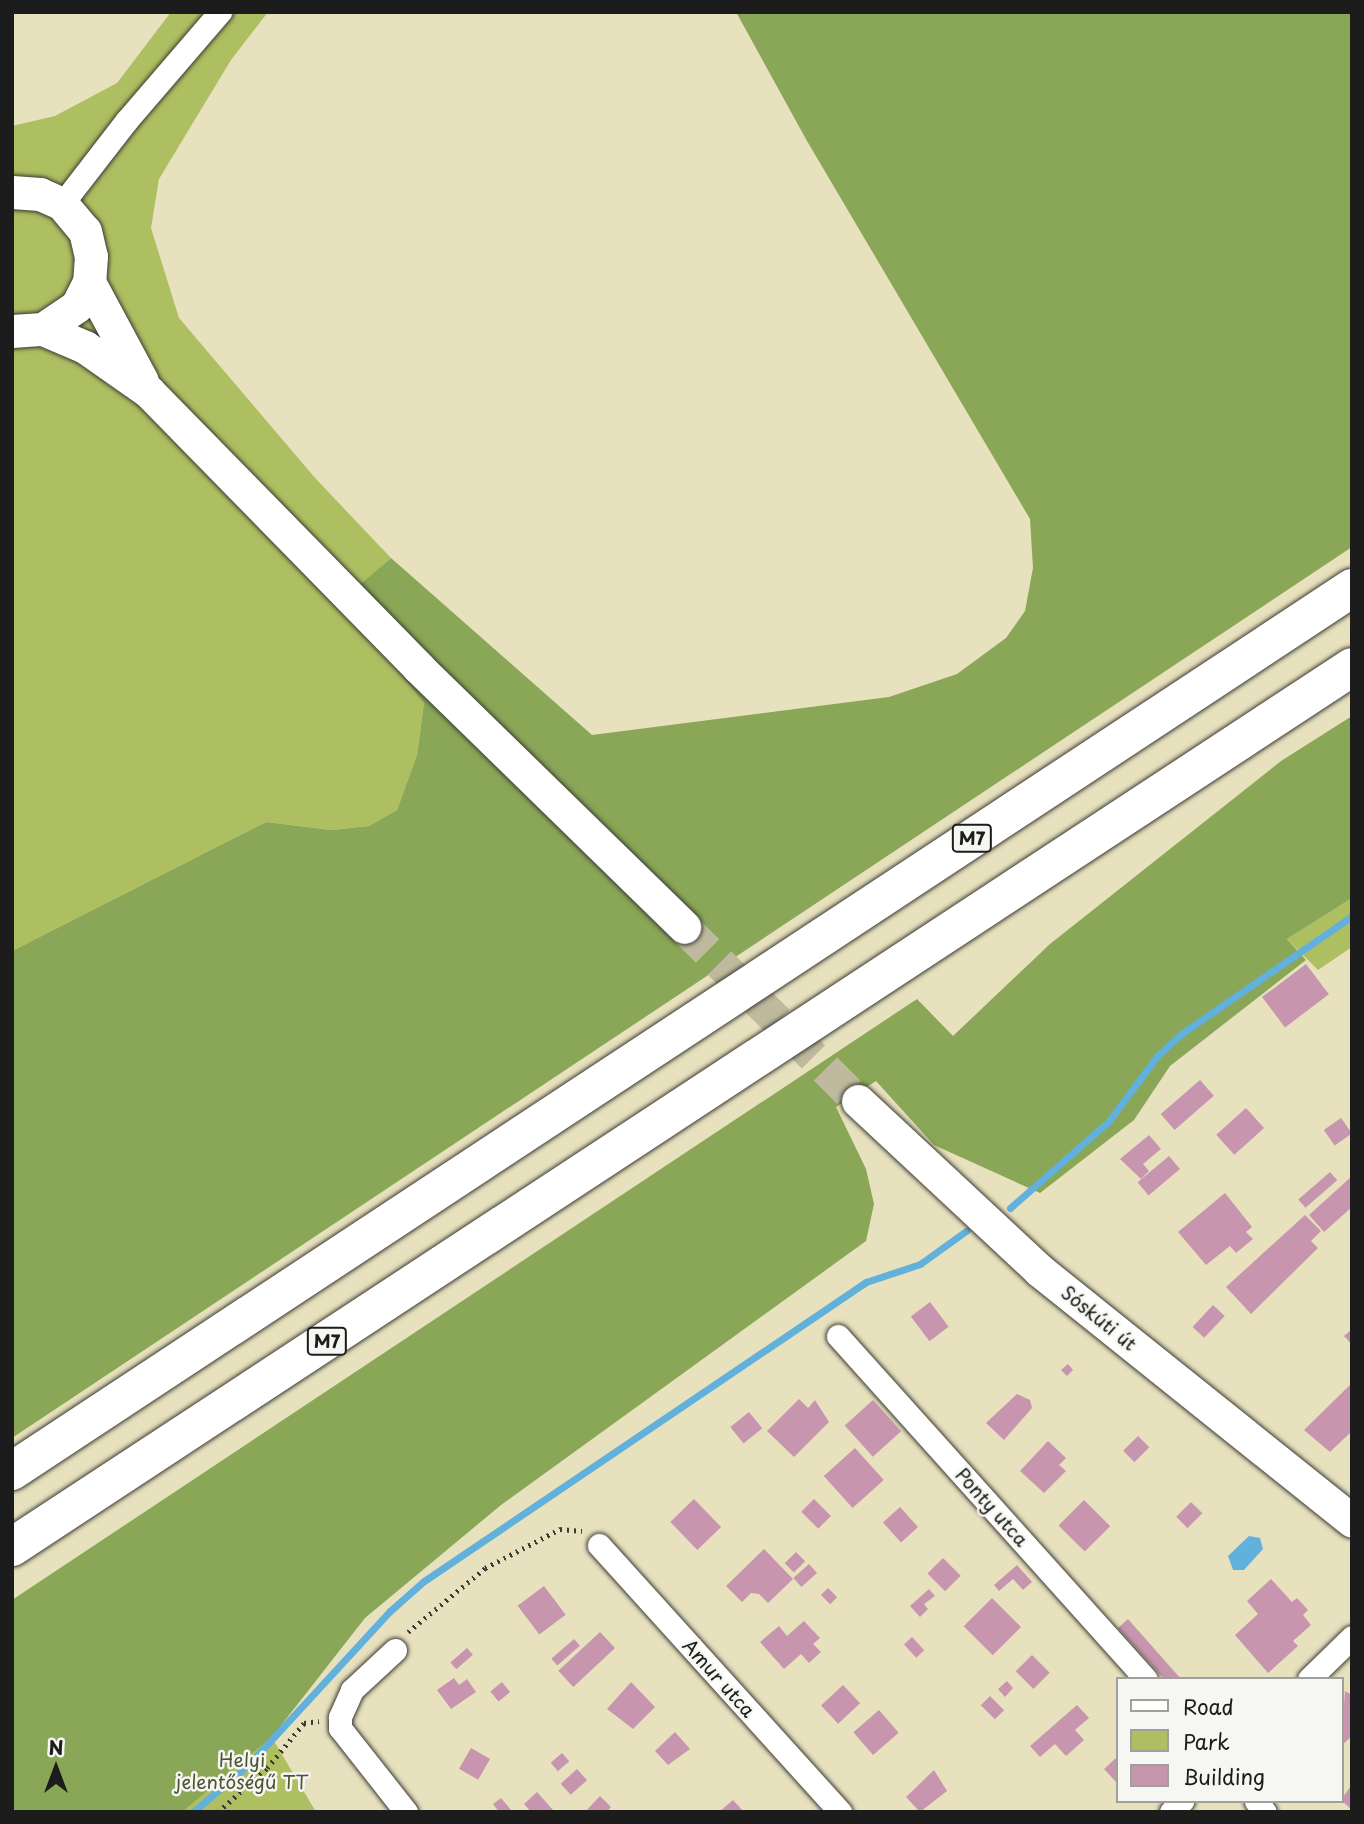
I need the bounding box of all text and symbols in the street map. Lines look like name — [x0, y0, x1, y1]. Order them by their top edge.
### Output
road number: M7 — [951, 824, 993, 852]
street label: Sóskúti út — [1057, 1281, 1141, 1355]
road number: M7 — [306, 1326, 348, 1356]
street label: Ponty utca — [951, 1463, 1033, 1551]
street label: Amur utca — [678, 1634, 760, 1722]
legend — [1116, 1677, 1343, 1803]
text: Road — [1183, 1690, 1234, 1722]
text: Park — [1183, 1725, 1230, 1757]
north arrow — [21, 1733, 91, 1803]
text: N — [48, 1733, 64, 1761]
park label: Helyi jelentőségű TT — [176, 1749, 308, 1793]
text: Building — [1183, 1760, 1265, 1792]

